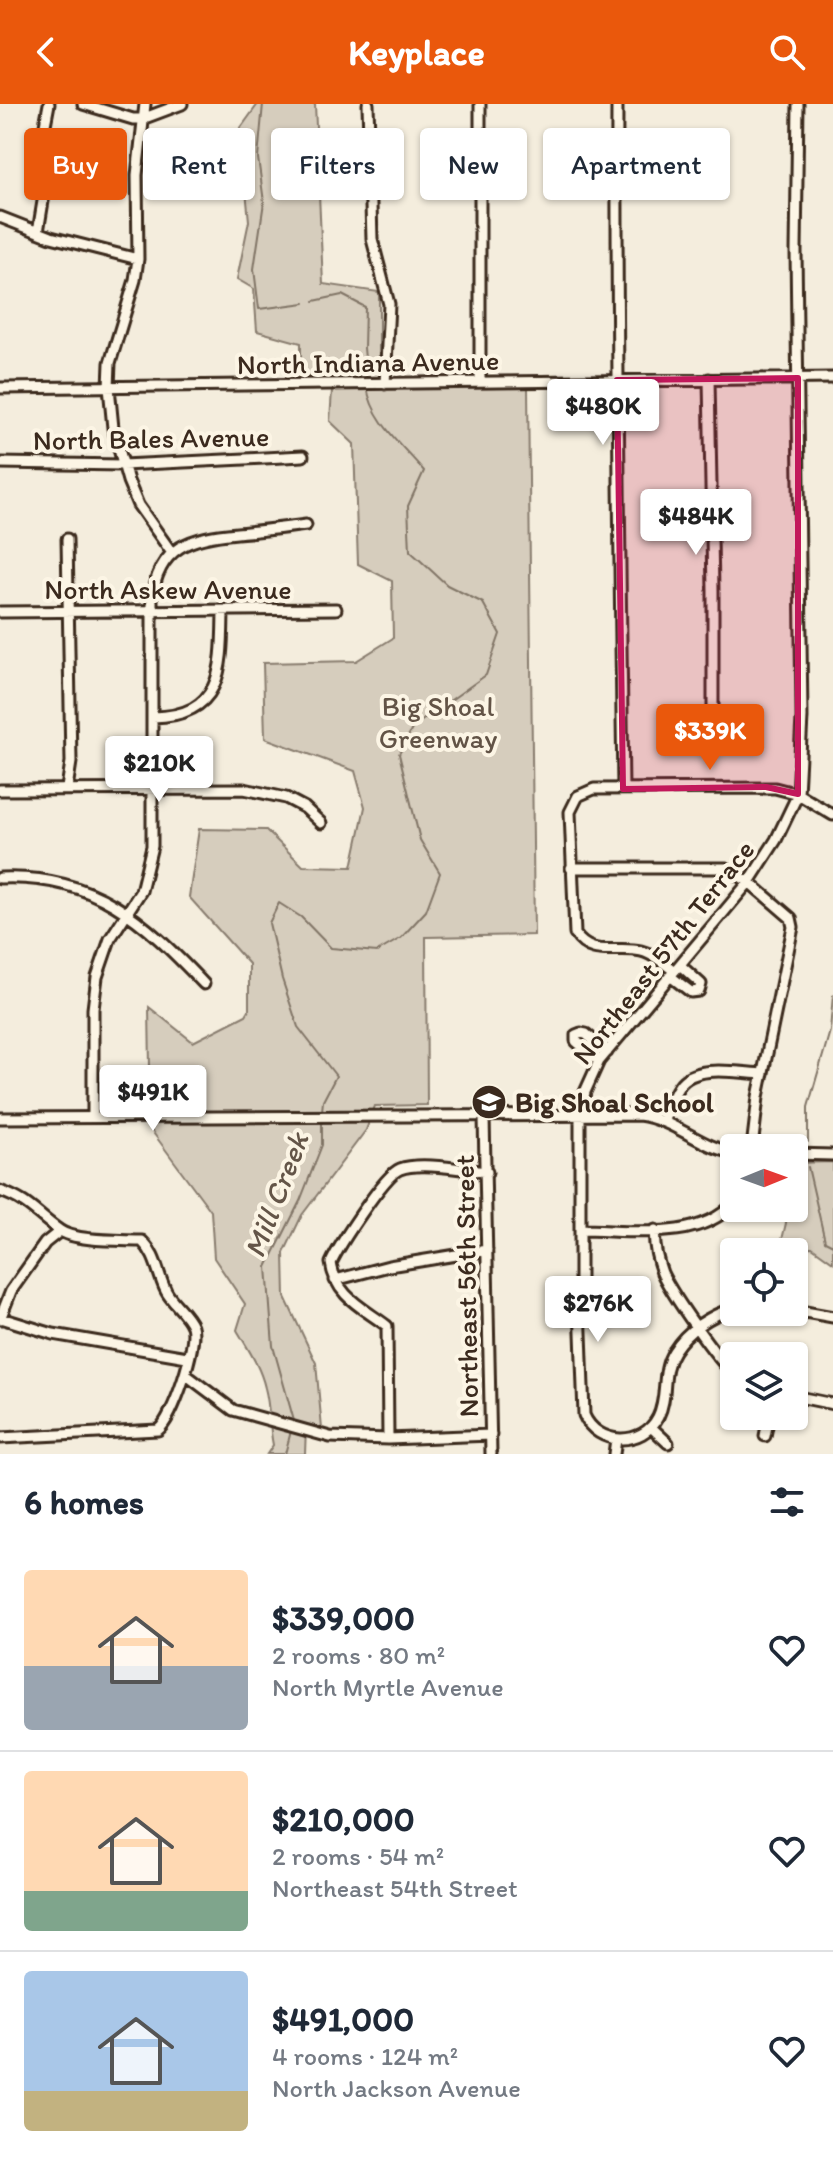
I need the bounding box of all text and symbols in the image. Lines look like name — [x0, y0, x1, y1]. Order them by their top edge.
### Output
icon: back — [24, 30, 68, 74]
icon: search — [765, 30, 809, 74]
text: Keyplace — [348, 31, 485, 74]
chip: Buy — [24, 128, 127, 200]
chip: Rent — [143, 128, 255, 200]
chip: Filters — [271, 128, 404, 200]
chip: New — [420, 128, 527, 200]
chip: Apartment — [543, 128, 730, 200]
street label: North Indiana Avenue — [236, 343, 500, 381]
pin: $480K — [547, 379, 659, 447]
text: $480K — [565, 389, 641, 421]
street label: North Bales Avenue — [32, 419, 270, 457]
pin: $484K — [640, 489, 752, 557]
text: $484K — [658, 499, 734, 531]
street label: North Askew Avenue — [44, 572, 292, 606]
park label: Big Shoal Greenway — [379, 689, 497, 755]
pin: $339K — [654, 704, 766, 772]
text: $339K — [674, 714, 746, 746]
pin: $210K — [103, 736, 215, 804]
text: $210K — [123, 746, 195, 778]
street label: Northeast 57th Terrace — [565, 833, 761, 1071]
pin: $491K — [97, 1065, 209, 1133]
text: $491K — [117, 1075, 189, 1107]
school or university icon: Big Shoal School — [470, 1083, 508, 1121]
place label: Big Shoal School — [515, 1085, 714, 1119]
water label: Mill Creek — [235, 1126, 317, 1263]
north arrow — [720, 1134, 808, 1222]
map controls — [720, 1134, 808, 1430]
street label: Northeast 56th Street — [447, 1154, 485, 1418]
button: locate — [720, 1238, 808, 1326]
pin: $276K — [542, 1276, 654, 1344]
text: $276K — [563, 1286, 633, 1318]
button: layers — [720, 1342, 808, 1430]
icon: filters — [765, 1480, 809, 1524]
text: 6 homes — [24, 1482, 144, 1523]
text: $339,000 — [272, 1598, 415, 1639]
icon: home — [88, 1602, 184, 1698]
icon: heart — [765, 1628, 809, 1672]
text: 2 rooms · 80 m² — [272, 1639, 445, 1671]
text: North Myrtle Avenue — [272, 1671, 504, 1703]
text: $210,000 — [272, 1799, 415, 1840]
icon: home — [88, 1803, 184, 1899]
icon: heart — [765, 1829, 809, 1873]
text: 2 rooms · 54 m² — [272, 1840, 444, 1872]
text: Northeast 54th Street — [272, 1872, 518, 1904]
text: $491,000 — [272, 1999, 414, 2040]
icon: home — [88, 2003, 184, 2099]
icon: heart — [765, 2029, 809, 2073]
text: 4 rooms · 124 m² — [272, 2040, 458, 2072]
text: North Jackson Avenue — [272, 2072, 521, 2104]

